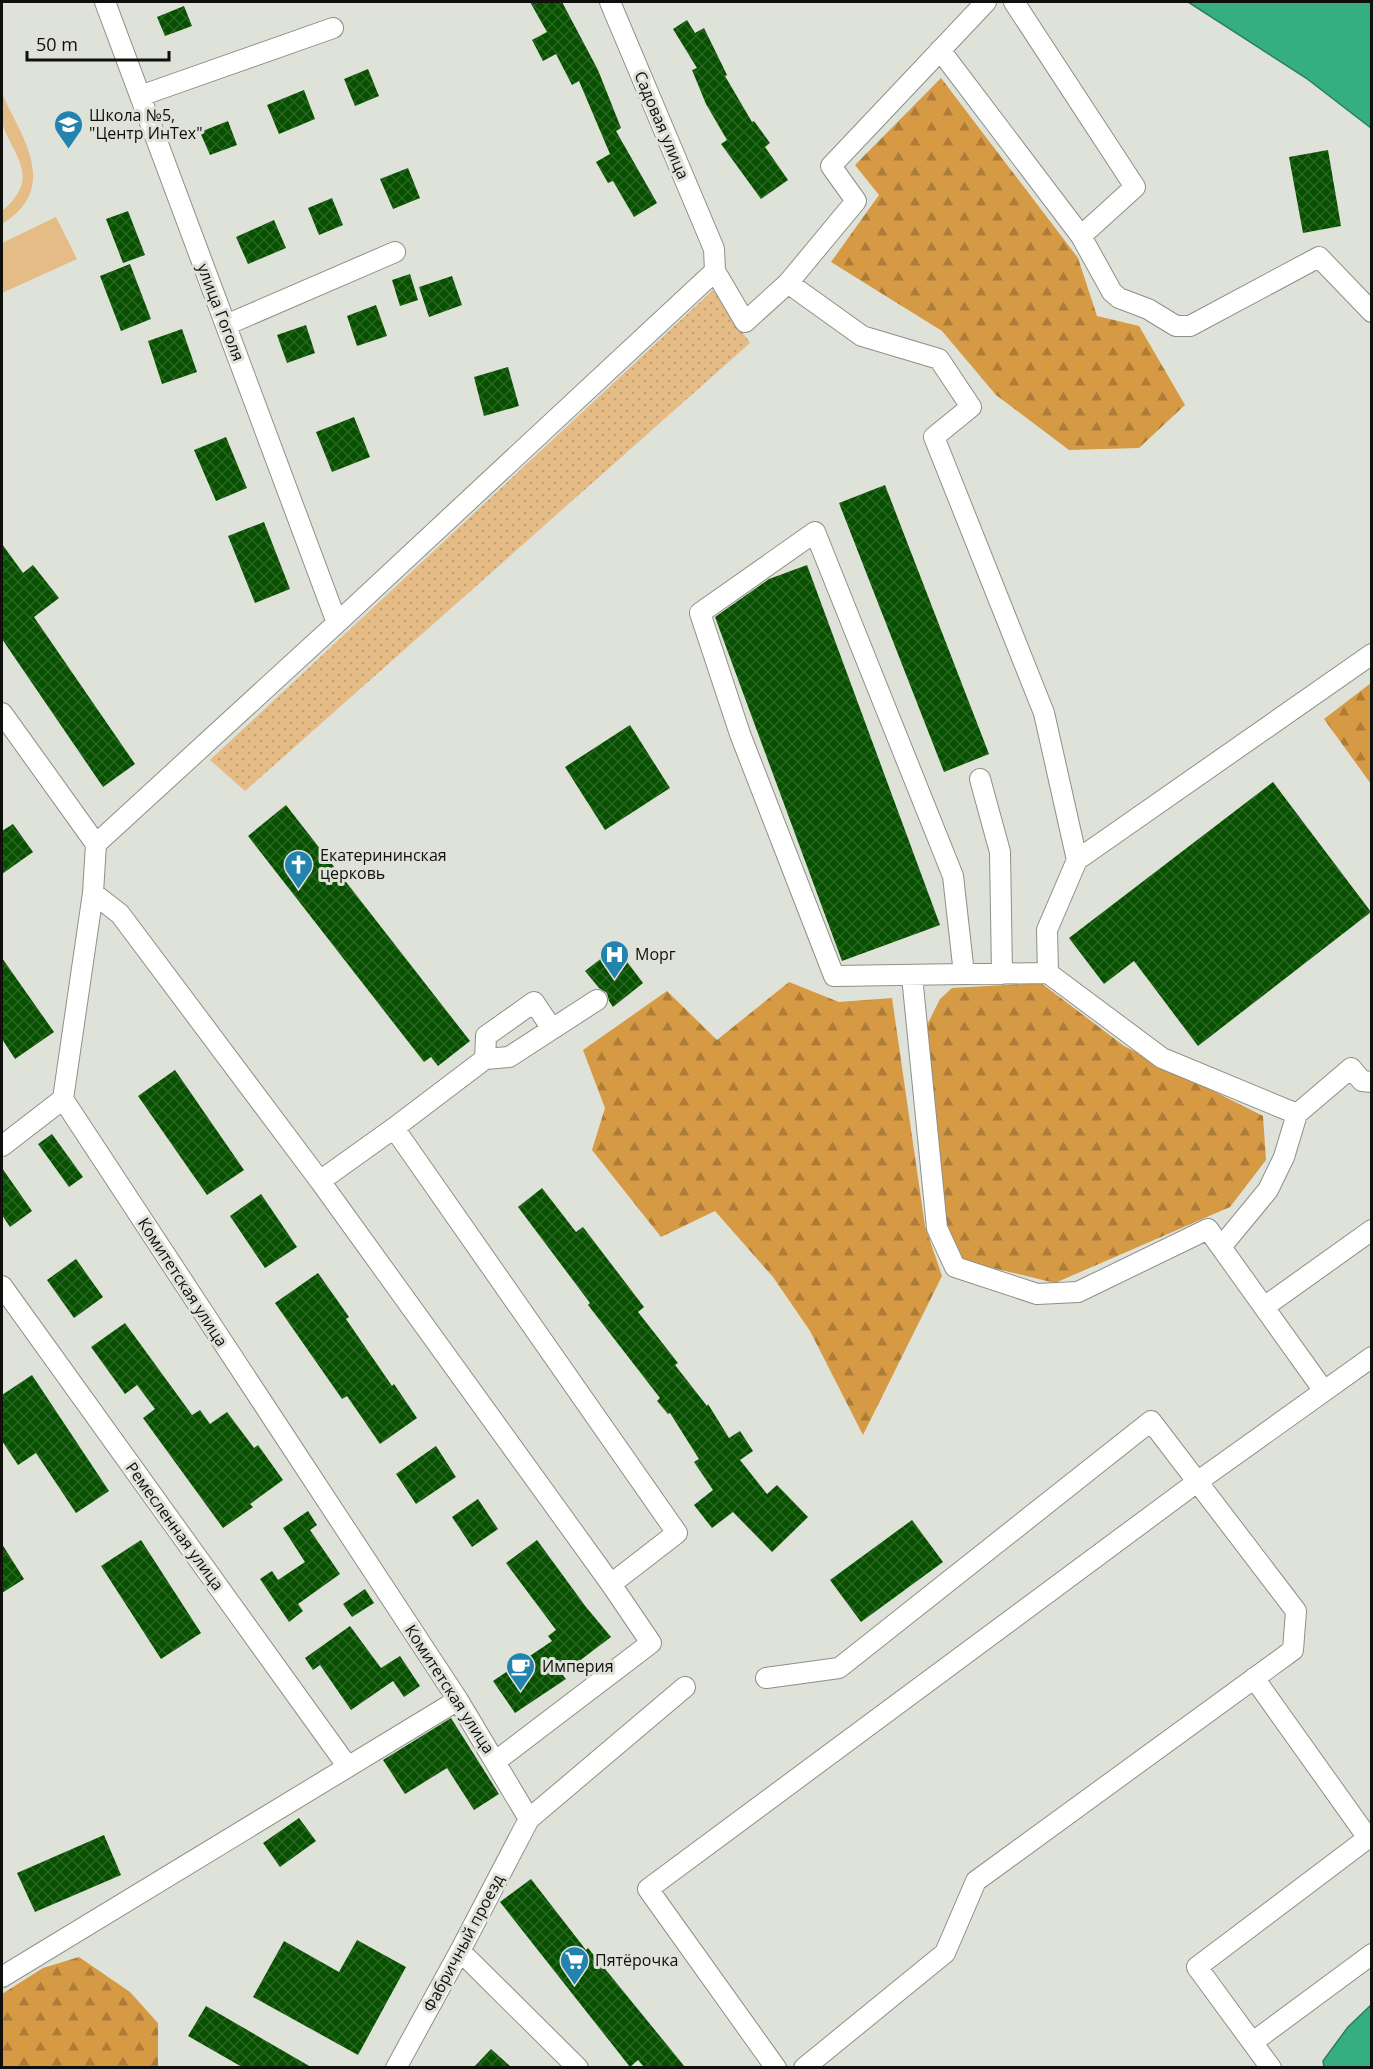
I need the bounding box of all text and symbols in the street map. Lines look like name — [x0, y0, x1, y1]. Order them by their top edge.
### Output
scale bar — [27, 24, 170, 62]
text: 50 m — [36, 32, 78, 56]
street label: Садовая улица — [629, 68, 695, 182]
place label: Школа №5, "Центр ИнТех" — [89, 104, 203, 144]
school or university icon: Школа №5, "Центр ИнТех" — [52, 108, 84, 150]
street label: улица Гоголя — [192, 260, 250, 364]
place label: Екатерининская церковь — [320, 844, 447, 884]
church icon: Екатерининская церковь — [283, 848, 315, 890]
hospital icon: Морг — [598, 938, 630, 980]
place label: Морг — [635, 943, 676, 965]
street label: Комитетская улица — [133, 1213, 233, 1351]
street label: Ремесленная улица — [121, 1457, 229, 1595]
street label: Комитетская улица — [400, 1620, 500, 1758]
cafe icon: Империя — [505, 1650, 537, 1692]
place label: Империя — [542, 1655, 614, 1677]
street label: Фабричный проезд — [417, 1870, 509, 2016]
supermarket icon: Пятёрочка — [558, 1944, 590, 1986]
place label: Пятёрочка — [595, 1949, 678, 1971]

